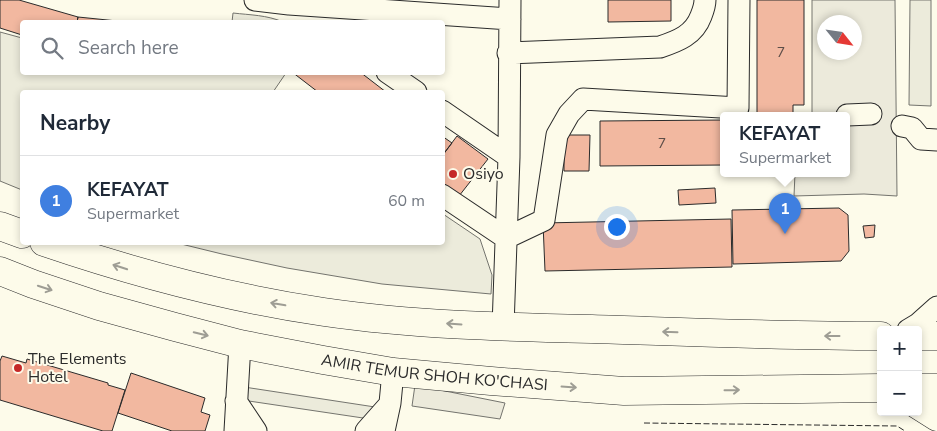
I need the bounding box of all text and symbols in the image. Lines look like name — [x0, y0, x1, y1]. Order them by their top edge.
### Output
north arrow — [817, 15, 862, 60]
search box — [20, 20, 445, 75]
icon: search — [38, 34, 66, 62]
text: Search here — [78, 35, 179, 61]
house number: 7 — [777, 43, 785, 62]
text: Nearby — [40, 109, 110, 137]
popup — [720, 112, 850, 177]
text: KEFAYAT — [739, 121, 820, 147]
house number: 7 — [658, 134, 666, 153]
text: Supermarket — [739, 147, 831, 169]
place label: Osiyo — [463, 163, 504, 185]
marker: Osiyo — [447, 168, 459, 180]
text: KEFAYAT — [87, 177, 168, 203]
text: 1 — [51, 190, 61, 212]
text: 60 m — [388, 190, 425, 212]
pin: 1 — [769, 193, 801, 234]
text: Supermarket — [87, 203, 179, 225]
your location — [604, 214, 630, 240]
one-way arrow — [112, 261, 128, 271]
one-way arrow — [37, 284, 53, 294]
one-way arrow — [270, 299, 286, 309]
one-way arrow — [446, 319, 462, 328]
map controls — [877, 326, 922, 416]
button: + — [877, 326, 922, 371]
one-way arrow — [662, 327, 678, 337]
one-way arrow — [193, 330, 209, 339]
one-way arrow — [824, 331, 840, 341]
place label: The Elements Hotel — [28, 348, 126, 388]
street label: AMIR TEMUR SHOH KO'CHASI — [320, 349, 549, 396]
marker: The Elements Hotel — [12, 362, 24, 374]
button: − — [877, 371, 922, 416]
one-way arrow — [561, 382, 577, 392]
one-way arrow — [723, 386, 739, 395]

